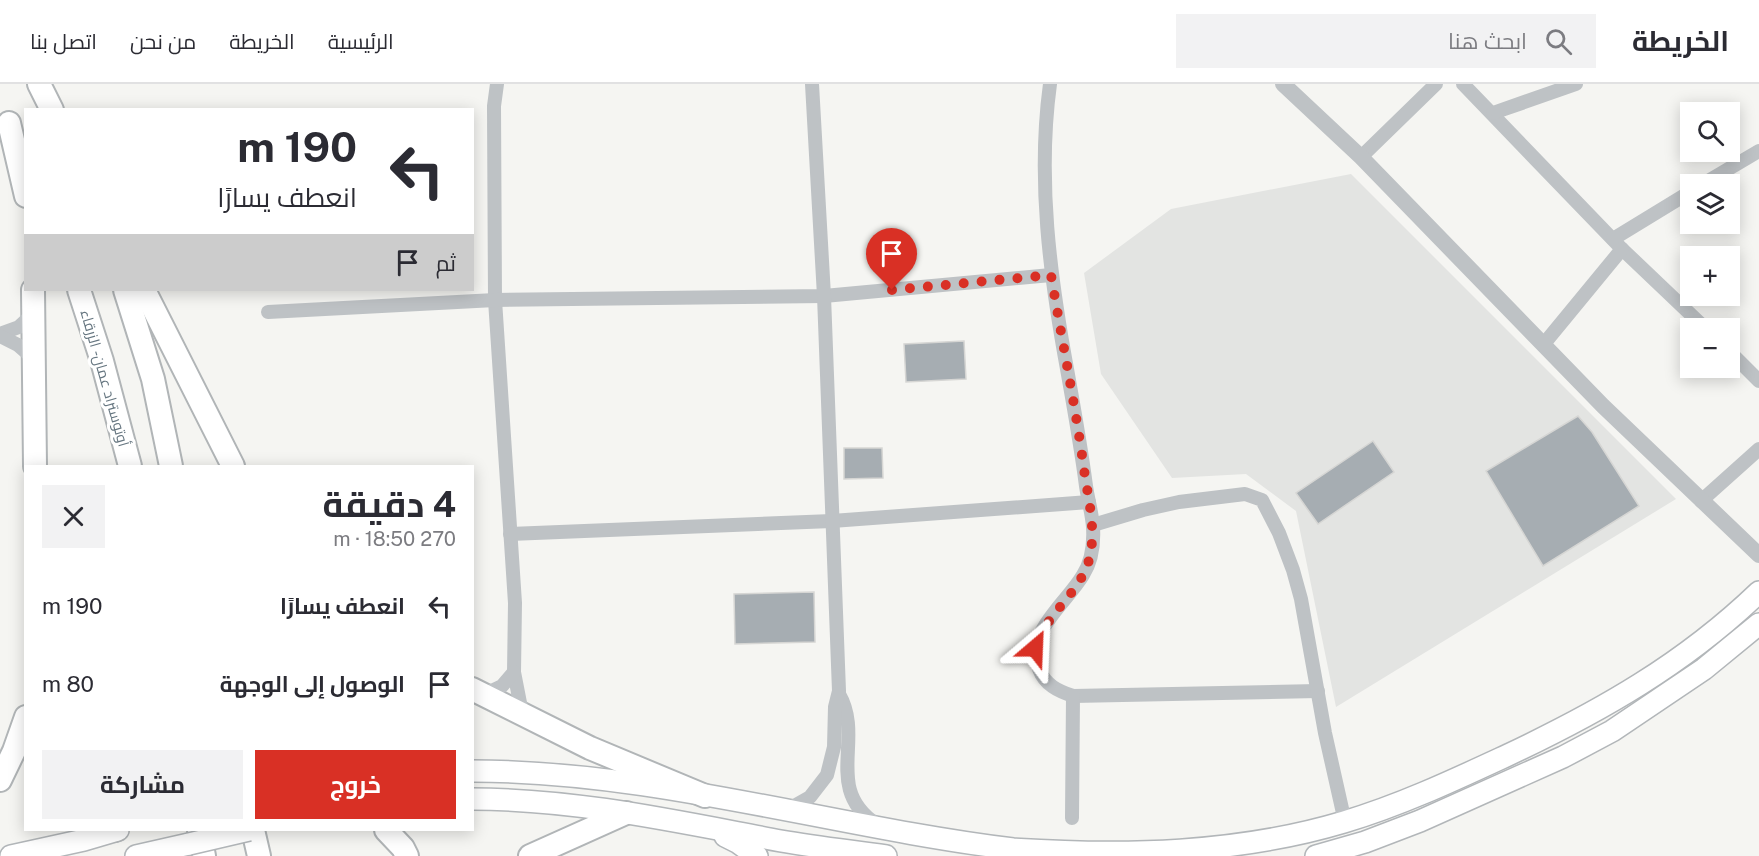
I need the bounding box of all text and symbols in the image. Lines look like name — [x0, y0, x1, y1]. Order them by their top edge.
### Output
search box — [1176, 14, 1596, 68]
text: الخريطة — [1632, 24, 1729, 57]
icon: search — [1542, 25, 1575, 58]
text: ابحث هنا — [1448, 28, 1527, 54]
text: اتصل بنا — [30, 29, 97, 54]
text: من نحن — [130, 29, 196, 54]
text: الخريطة — [229, 29, 295, 54]
text: الرئيسية — [328, 29, 394, 54]
map controls — [1680, 102, 1740, 378]
button: search — [1680, 102, 1740, 162]
text: 190 m — [237, 122, 357, 171]
icon: left — [378, 132, 456, 210]
button: layers — [1680, 174, 1740, 234]
text: انعطف يسارًا — [217, 181, 357, 213]
pin — [866, 228, 917, 290]
icon: arrive — [875, 237, 908, 270]
icon: arrive — [391, 246, 424, 279]
button: + — [1680, 246, 1740, 306]
text: ثم — [436, 250, 456, 276]
street label: أوتوستراد عمان - الزرقاء — [75, 307, 134, 449]
button: − — [1680, 318, 1740, 378]
text: 4 دقيقة — [322, 483, 456, 525]
button: close — [42, 485, 105, 548]
text: 270 m · 18:50 — [333, 527, 456, 551]
icon: left — [423, 590, 456, 623]
text: 190 m — [42, 593, 102, 619]
text: انعطف يسارًا — [280, 593, 405, 619]
position arrow — [1003, 616, 1067, 680]
icon: arrive — [423, 668, 456, 701]
text: 80 m — [42, 671, 94, 697]
text: الوصول إلى الوجهة — [220, 671, 405, 697]
button: مشاركة — [42, 750, 243, 819]
button: خروج — [255, 750, 456, 819]

